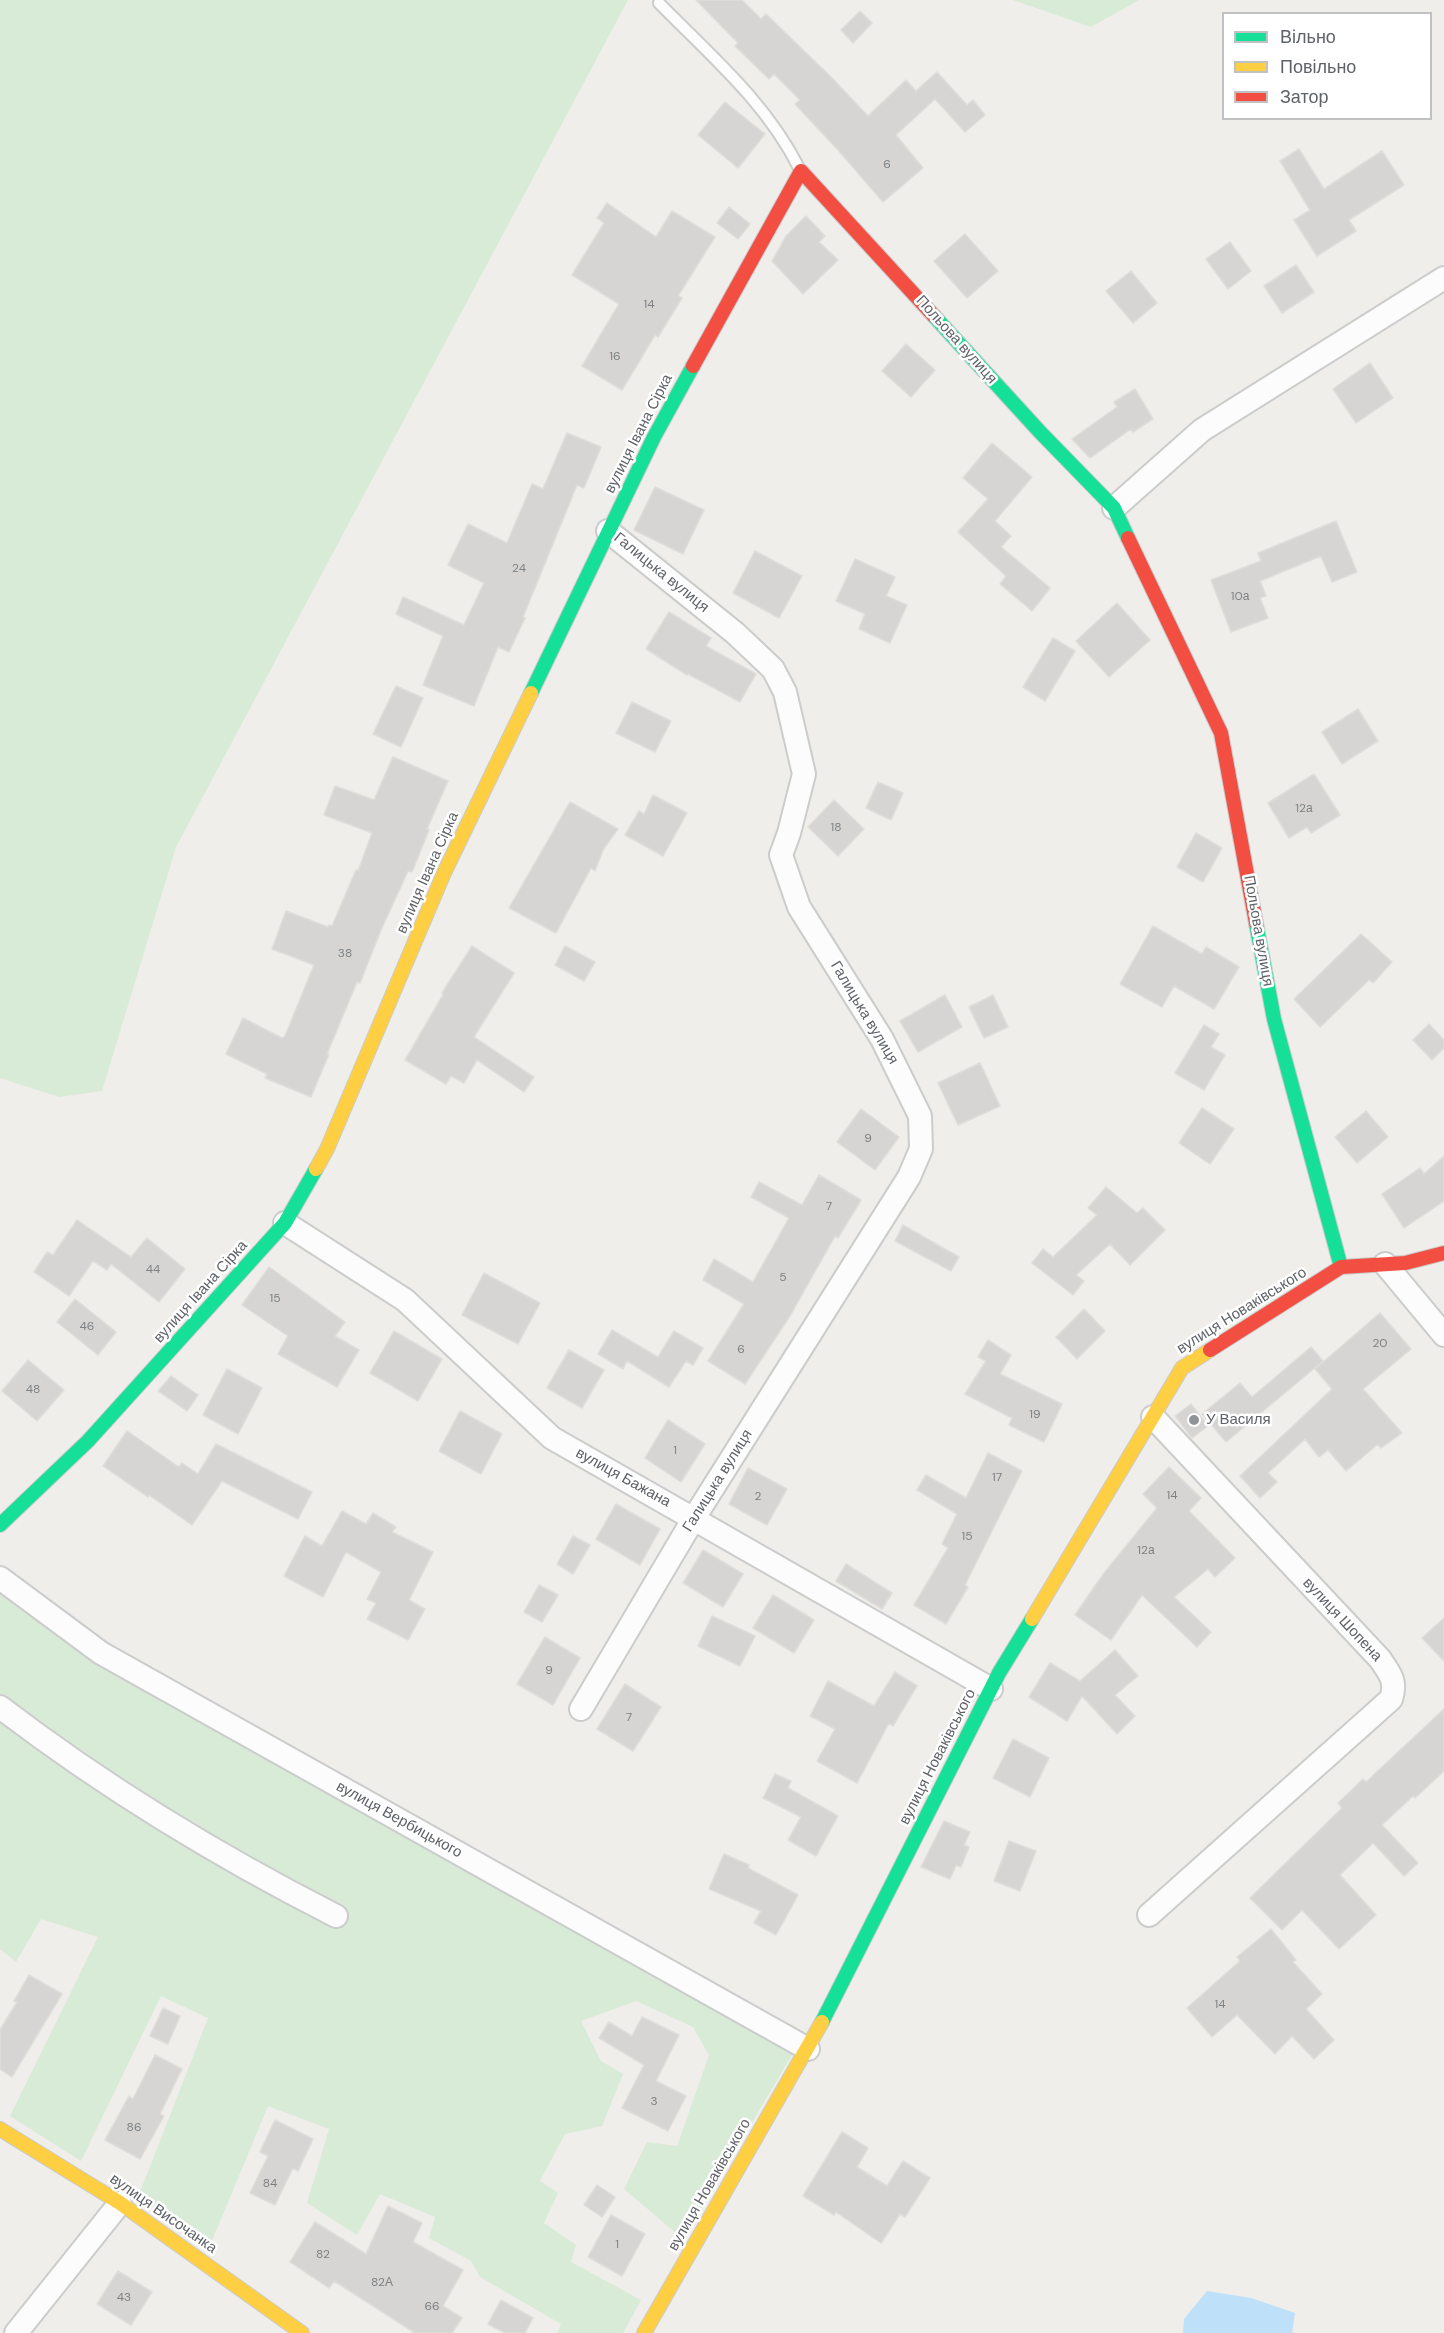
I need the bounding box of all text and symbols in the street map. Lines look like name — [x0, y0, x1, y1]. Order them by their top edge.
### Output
legend — [1222, 12, 1432, 120]
text: Вільно — [1280, 25, 1336, 49]
text: Повільно — [1280, 55, 1356, 79]
text: Затор — [1280, 85, 1329, 109]
house number: 6 — [883, 158, 891, 172]
street label: Польова вулиця — [912, 292, 1000, 388]
house number: 14 — [643, 298, 655, 312]
house number: 16 — [609, 350, 621, 364]
street label: вулиця Івана Сірка — [601, 371, 677, 497]
street label: Галицька вулиця — [610, 529, 712, 617]
house number: 24 — [512, 562, 526, 576]
house number: 10а — [1231, 590, 1249, 604]
house number: 12а — [1295, 802, 1313, 816]
street label: вулиця Івана Сірка — [393, 809, 463, 937]
house number: 18 — [830, 821, 842, 835]
street label: Польова вулиця — [1239, 874, 1277, 988]
house number: 38 — [338, 947, 352, 961]
street label: Галицька вулиця — [826, 958, 902, 1068]
house number: 9 — [864, 1132, 872, 1146]
house number: 7 — [826, 1200, 832, 1214]
street label: вулиця Івана Сірка — [150, 1237, 252, 1347]
house number: 44 — [146, 1263, 160, 1277]
street label: вулиця Новаківського — [1174, 1264, 1310, 1358]
house number: 5 — [779, 1271, 787, 1285]
house number: 15 — [269, 1292, 281, 1306]
house number: 46 — [80, 1320, 94, 1334]
house number: 20 — [1373, 1337, 1387, 1351]
house number: 6 — [737, 1343, 745, 1357]
house number: 48 — [26, 1383, 40, 1397]
house number: 19 — [1029, 1408, 1041, 1422]
place label: У Василя — [1206, 1411, 1271, 1429]
marker: У Василя — [1187, 1413, 1201, 1427]
street label: Галицька вулиця — [679, 1427, 757, 1535]
street label: вулиця Бажана — [572, 1444, 674, 1512]
house number: 1 — [673, 1444, 677, 1458]
house number: 17 — [992, 1471, 1002, 1485]
house number: 14 — [1166, 1489, 1178, 1503]
house number: 2 — [755, 1490, 761, 1504]
house number: 15 — [961, 1530, 973, 1544]
house number: 12а — [1137, 1544, 1155, 1558]
street label: вулиця Шопена — [1299, 1574, 1385, 1666]
house number: 9 — [545, 1664, 553, 1678]
street label: вулиця Новаківського — [896, 1686, 980, 1828]
house number: 7 — [626, 1711, 632, 1725]
street label: вулиця Вербицького — [333, 1778, 465, 1862]
house number: 14 — [1214, 1998, 1226, 2012]
house number: 3 — [650, 2095, 658, 2109]
street label: вулиця Новаківського — [665, 2116, 755, 2254]
house number: 86 — [127, 2121, 141, 2135]
street label: вулиця Височанка — [106, 2170, 220, 2258]
house number: 84 — [263, 2177, 277, 2191]
house number: 1 — [615, 2238, 619, 2252]
house number: 82 — [316, 2248, 330, 2262]
house number: 82А — [371, 2276, 393, 2290]
house number: 43 — [117, 2291, 131, 2305]
house number: 66 — [424, 2300, 440, 2314]

